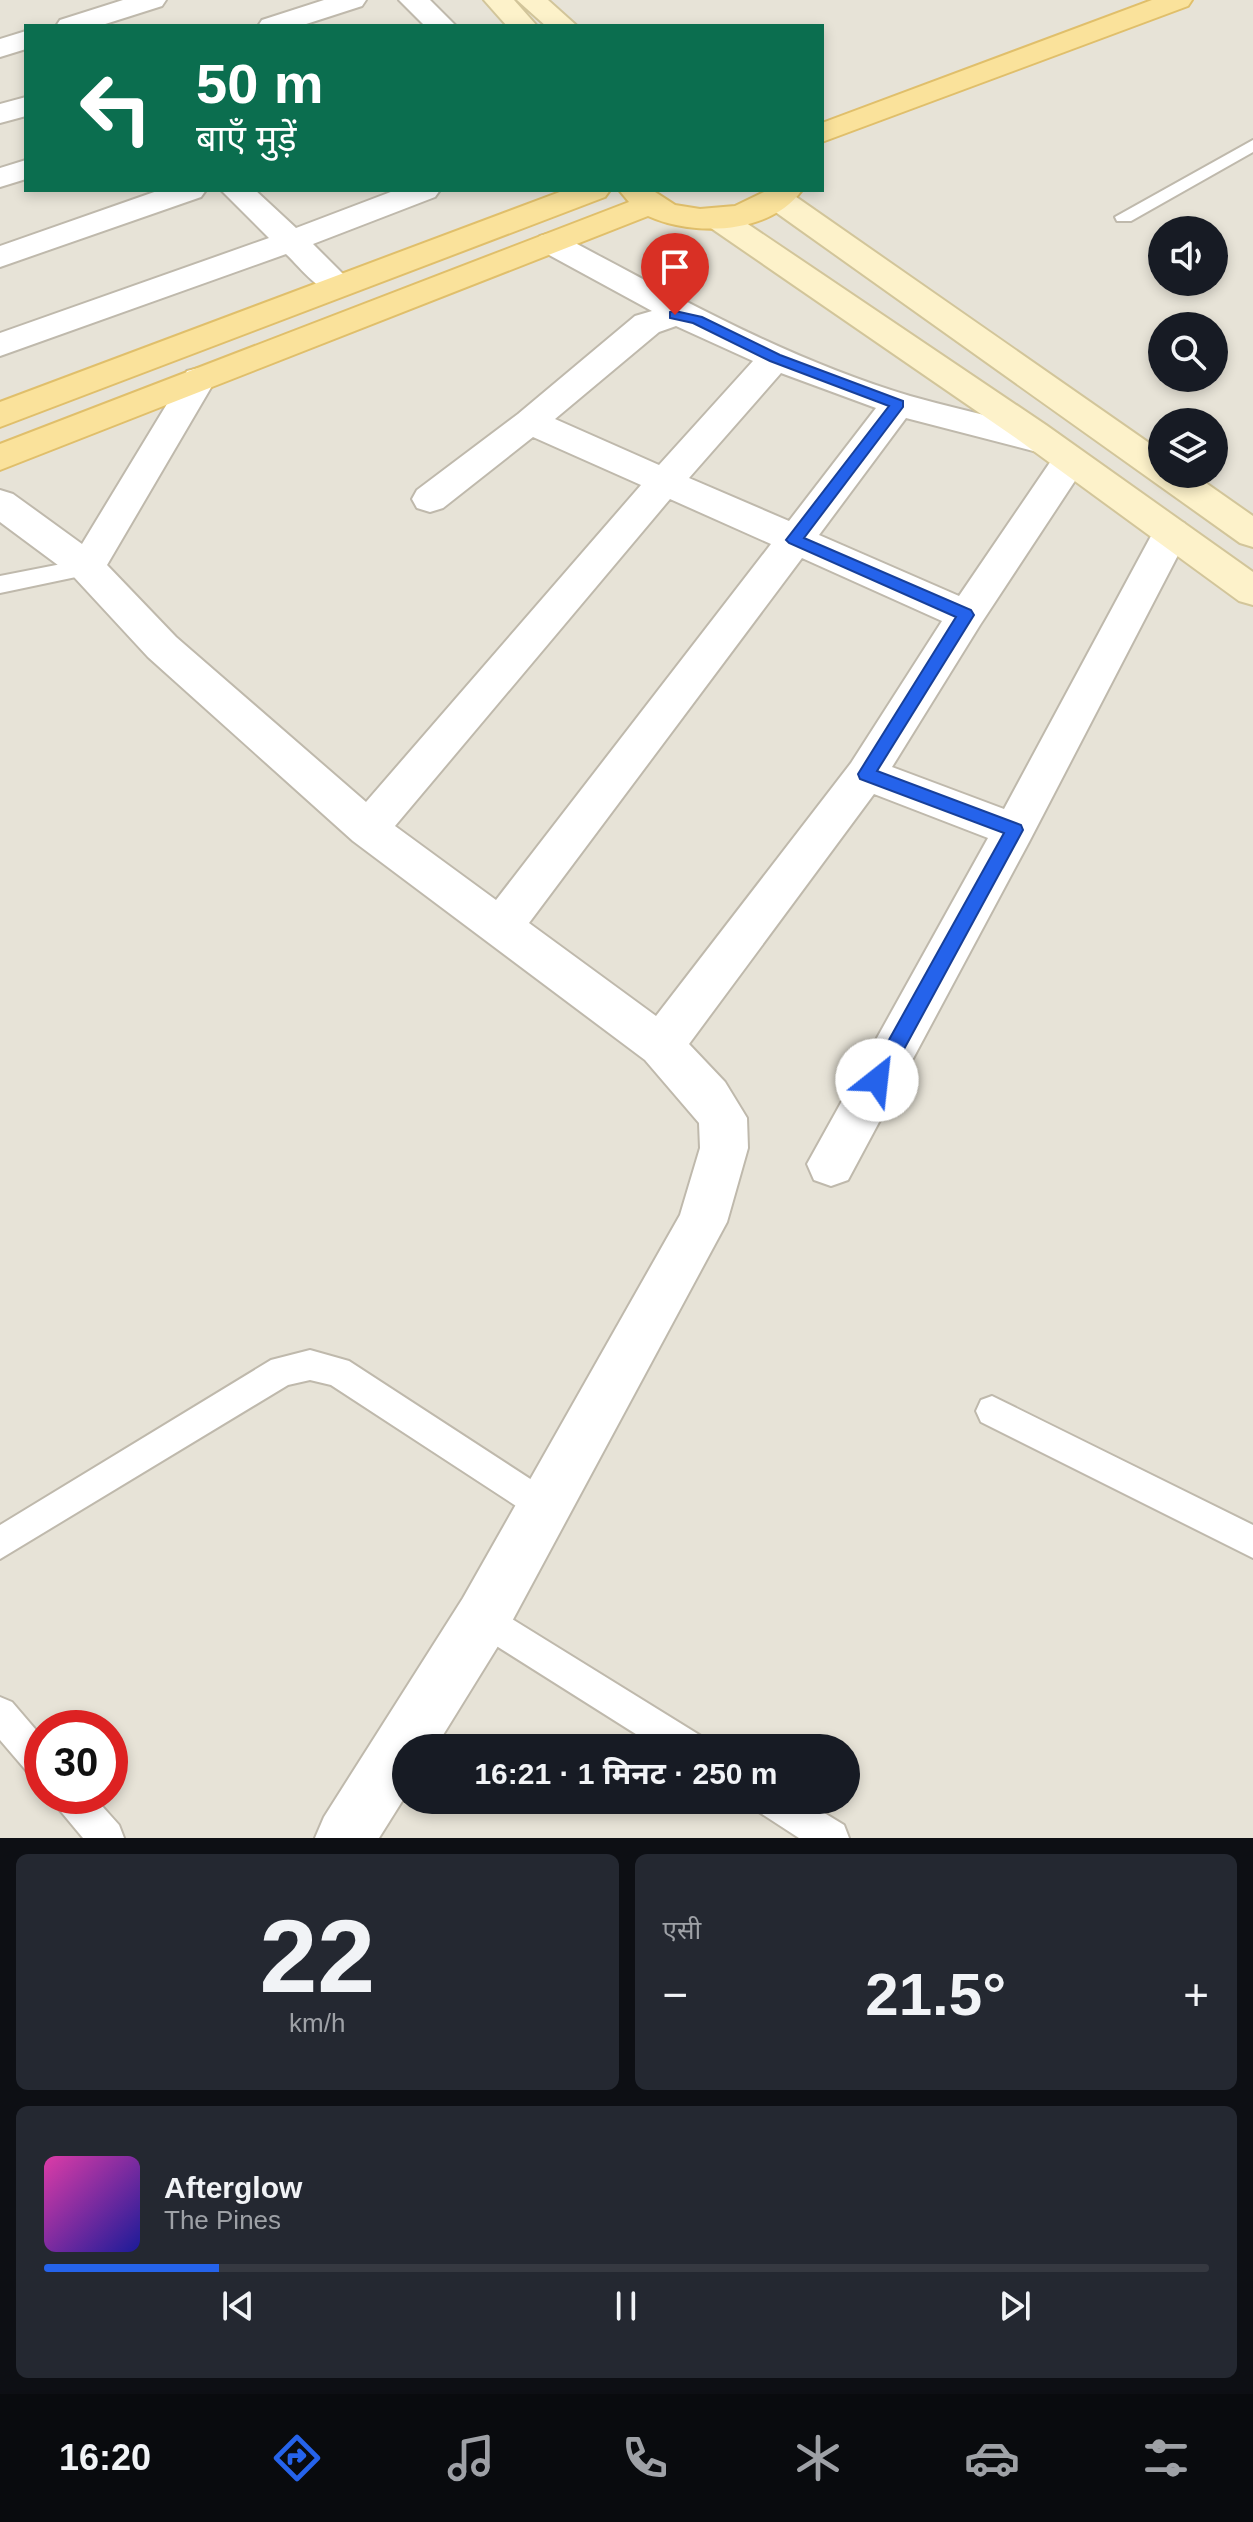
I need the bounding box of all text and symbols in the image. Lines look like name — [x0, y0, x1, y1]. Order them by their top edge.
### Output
text: 50 m — [196, 52, 324, 115]
icon: left — [64, 56, 168, 160]
text: बाएँ मुड़ें — [196, 118, 297, 159]
map controls — [1148, 216, 1228, 488]
button: sound — [1148, 216, 1228, 296]
pin — [641, 233, 709, 315]
icon: arrive — [653, 245, 697, 289]
button: search — [1148, 312, 1228, 392]
button: layers — [1148, 408, 1228, 488]
position arrow — [835, 1038, 919, 1122]
speed limit sign: 30 — [24, 1710, 128, 1814]
text: 16:21 · 1 मिनट · 250 m — [474, 1757, 778, 1790]
text: 22 — [259, 1898, 375, 2014]
text: एसी — [663, 1915, 701, 1945]
text: 21.5° — [865, 1961, 1006, 2028]
text: − — [663, 1970, 688, 2019]
text: + — [1183, 1970, 1209, 2019]
text: km/h — [289, 2008, 345, 2038]
text: Afterglow — [164, 2171, 302, 2204]
text: The Pines — [164, 2205, 281, 2235]
icon: previous — [216, 2284, 260, 2328]
icon: pause — [604, 2284, 648, 2328]
icon: next — [993, 2284, 1037, 2328]
icon: directions — [269, 2430, 325, 2486]
icon: music — [443, 2430, 499, 2486]
icon: phone — [617, 2430, 673, 2486]
icon: climate — [790, 2430, 846, 2486]
icon: car — [964, 2430, 1020, 2486]
icon: filters — [1138, 2430, 1194, 2486]
text: 16:20 — [59, 2437, 151, 2478]

